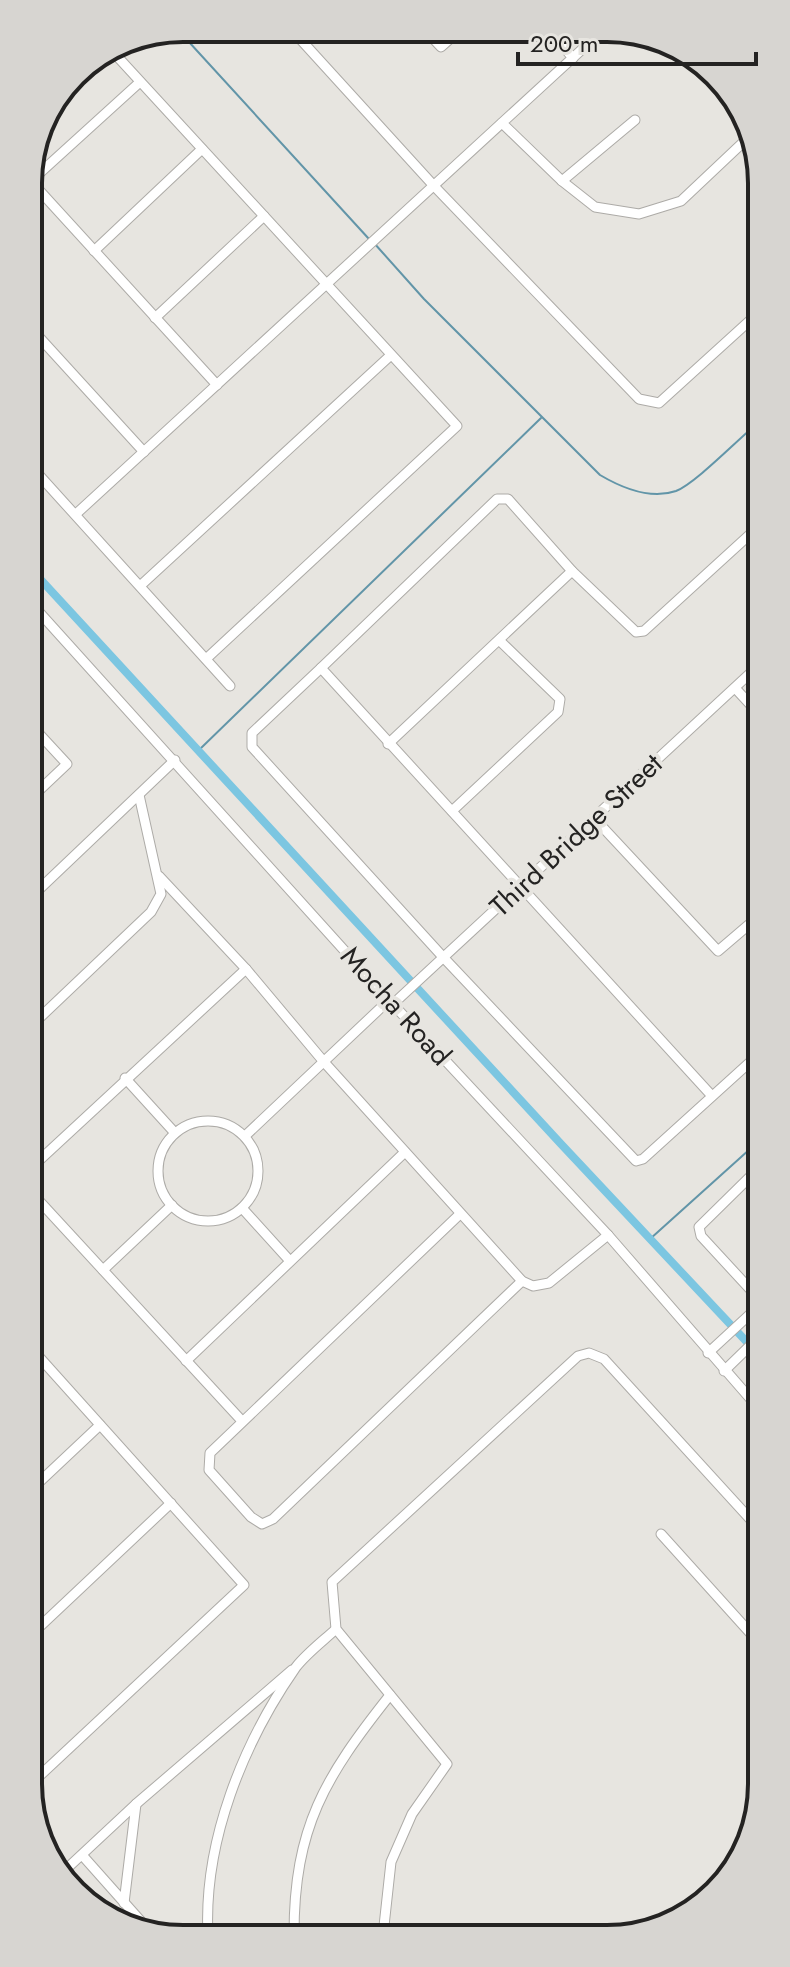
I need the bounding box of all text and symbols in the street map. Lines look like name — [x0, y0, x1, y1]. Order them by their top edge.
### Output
scale bar — [518, 16, 756, 66]
text: 200 m — [530, 26, 598, 61]
street label: Third Bridge Street — [480, 744, 672, 926]
street label: Mocha Road — [331, 937, 461, 1075]

